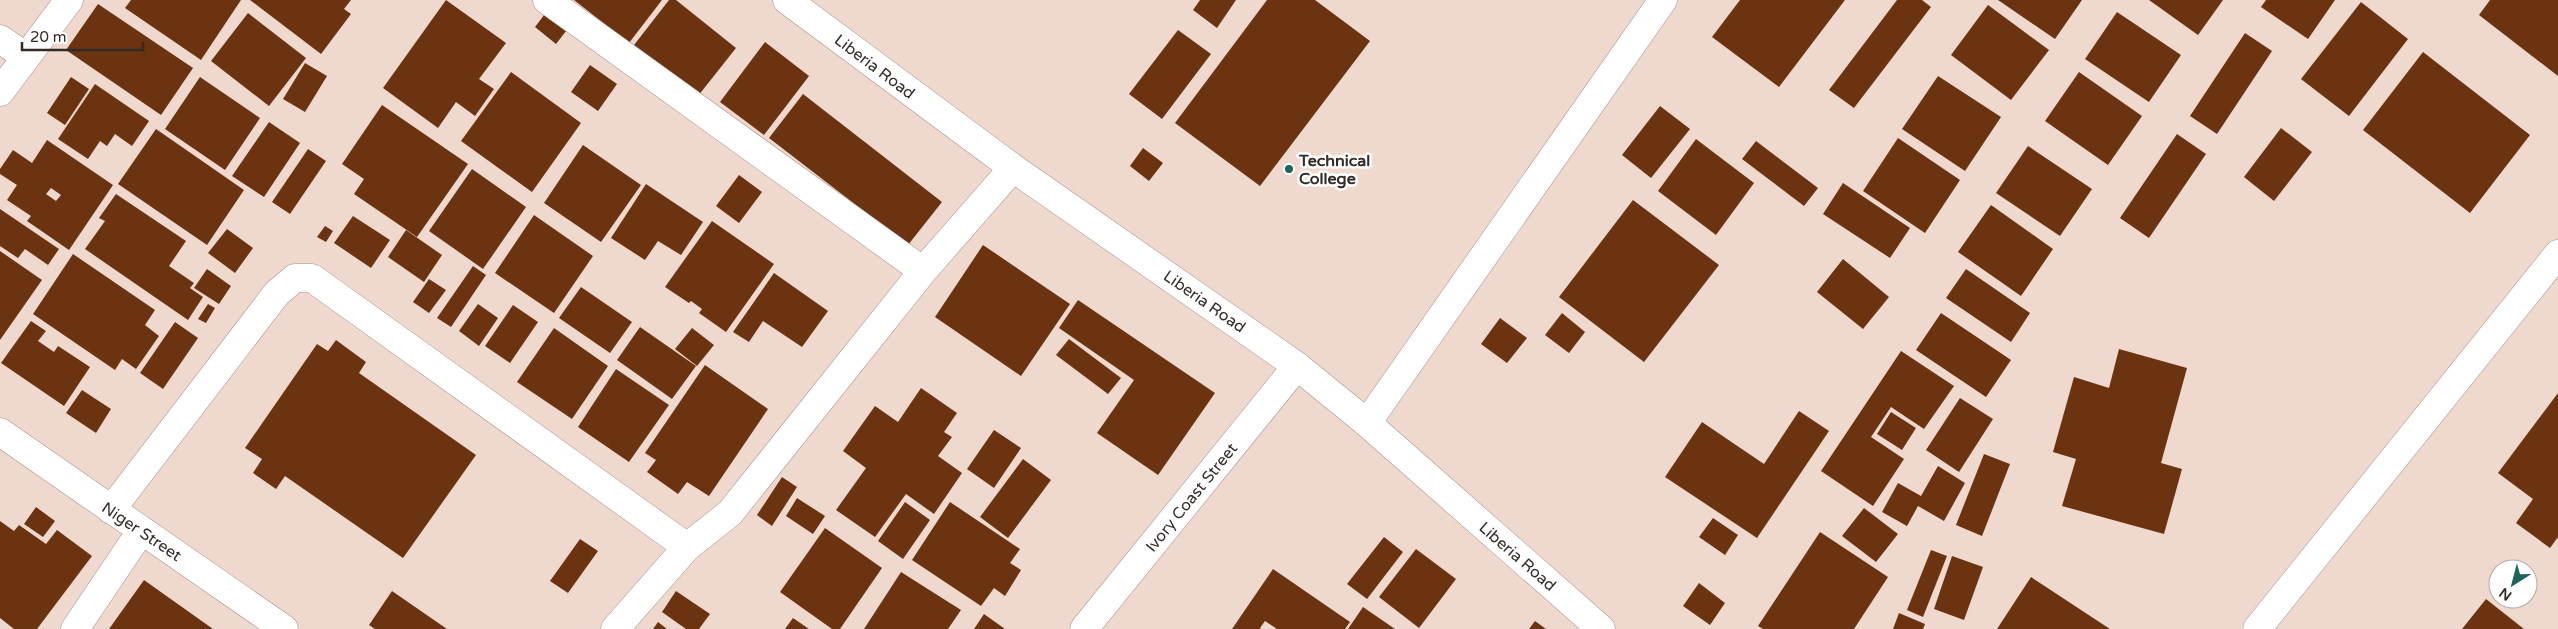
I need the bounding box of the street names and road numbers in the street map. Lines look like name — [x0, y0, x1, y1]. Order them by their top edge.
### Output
street label: Liberia Road — [830, 30, 919, 104]
street label: Liberia Road — [1159, 266, 1249, 337]
street label: Ivory Coast Street — [1142, 439, 1242, 556]
street label: Niger Street — [98, 498, 185, 566]
street label: Liberia Road — [1475, 518, 1560, 596]

